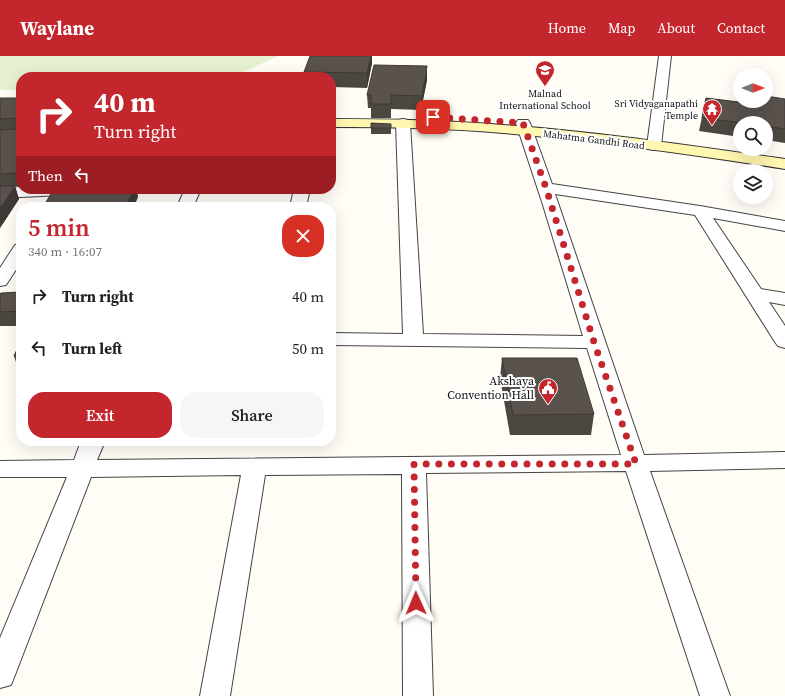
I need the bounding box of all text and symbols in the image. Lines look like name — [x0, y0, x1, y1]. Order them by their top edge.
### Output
text: Waylane — [20, 15, 94, 41]
text: Home — [548, 18, 586, 38]
text: Map — [608, 18, 635, 38]
text: About — [657, 18, 695, 38]
text: Contact — [717, 18, 765, 38]
school or university icon: Malnad International School — [534, 59, 556, 87]
north arrow — [733, 68, 773, 108]
map controls — [733, 68, 773, 204]
text: 40 m — [94, 83, 156, 121]
place label: Malnad International School — [499, 87, 591, 112]
icon: right — [28, 88, 80, 140]
place label: Sri Vidyaganapathi Temple — [615, 97, 698, 122]
temple icon: Sri Vidyaganapathi Temple — [701, 98, 723, 126]
pin — [416, 100, 450, 134]
icon: arrive — [422, 106, 444, 128]
button: search — [733, 116, 773, 156]
text: Turn right — [94, 119, 176, 144]
street label: Mahatma Gandhi Road — [542, 127, 646, 152]
icon: left — [71, 164, 93, 186]
button: layers — [733, 164, 773, 204]
text: Then — [28, 165, 63, 186]
text: 5 min — [28, 211, 90, 244]
button: close — [282, 215, 324, 257]
text: 340 m · 16:07 — [28, 243, 102, 260]
icon: right — [28, 285, 50, 307]
text: Turn right — [62, 286, 134, 307]
text: 40 m — [292, 286, 324, 307]
icon: left — [28, 337, 50, 359]
text: Turn left — [62, 338, 122, 359]
text: 50 m — [292, 338, 324, 359]
place label: Akshaya Convention Hall — [447, 373, 535, 403]
public building icon: Akshaya Convention Hall — [537, 377, 559, 405]
button: Exit — [28, 392, 172, 438]
button: Share — [180, 392, 324, 438]
position arrow — [395, 582, 437, 624]

